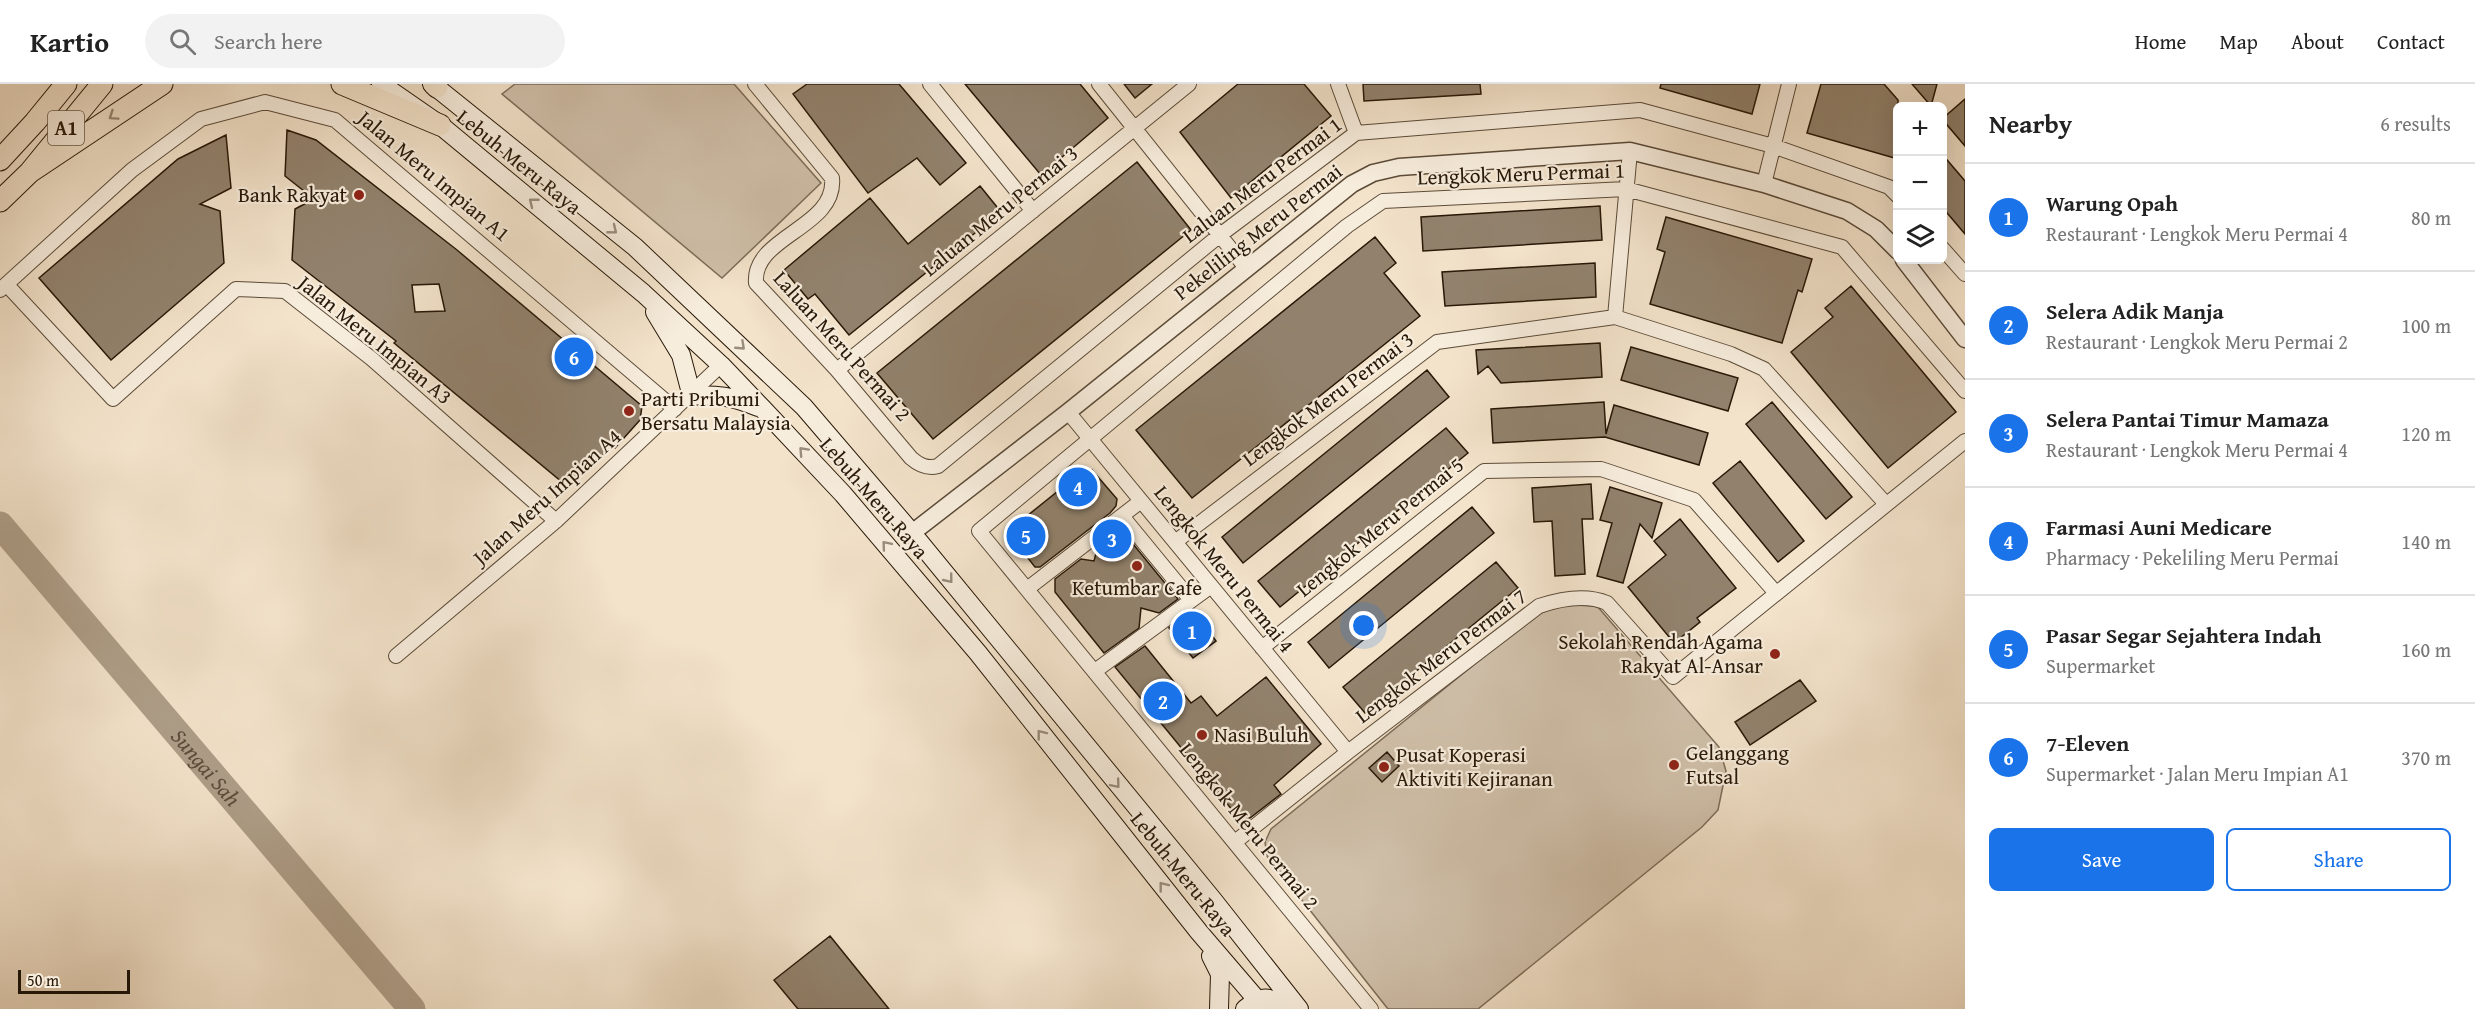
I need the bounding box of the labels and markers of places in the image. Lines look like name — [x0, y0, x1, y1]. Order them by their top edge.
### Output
place label: Bank Rakyat — [238, 179, 348, 210]
marker: Bank Rakyat — [352, 188, 366, 202]
pin: 6 — [554, 334, 594, 380]
place label: Parti Pribumi Bersatu Malaysia — [641, 383, 791, 438]
marker: Parti Pribumi Bersatu Malaysia — [622, 404, 636, 418]
pin: 4 — [1058, 464, 1098, 510]
pin: 5 — [1006, 514, 1046, 558]
pin: 3 — [1092, 516, 1132, 562]
marker: Ketumbar Cafe — [1130, 559, 1144, 573]
place label: Ketumbar Cafe — [1072, 572, 1202, 603]
pin: 1 — [1172, 608, 1212, 654]
place label: Sekolah Rendah Agama Rakyat Al-Ansar — [1558, 626, 1763, 681]
marker: Sekolah Rendah Agama Rakyat Al-Ansar — [1768, 647, 1782, 661]
pin: 2 — [1144, 678, 1182, 724]
place label: Nasi Buluh — [1214, 719, 1309, 750]
marker: Nasi Buluh — [1195, 728, 1209, 742]
place label: Gelanggang Futsal — [1686, 737, 1789, 792]
place label: Pusat Koperasi Aktiviti Kejiranan — [1396, 739, 1553, 794]
marker: Gelanggang Futsal — [1667, 758, 1681, 772]
marker: Pusat Koperasi Aktiviti Kejiranan — [1377, 760, 1391, 774]

